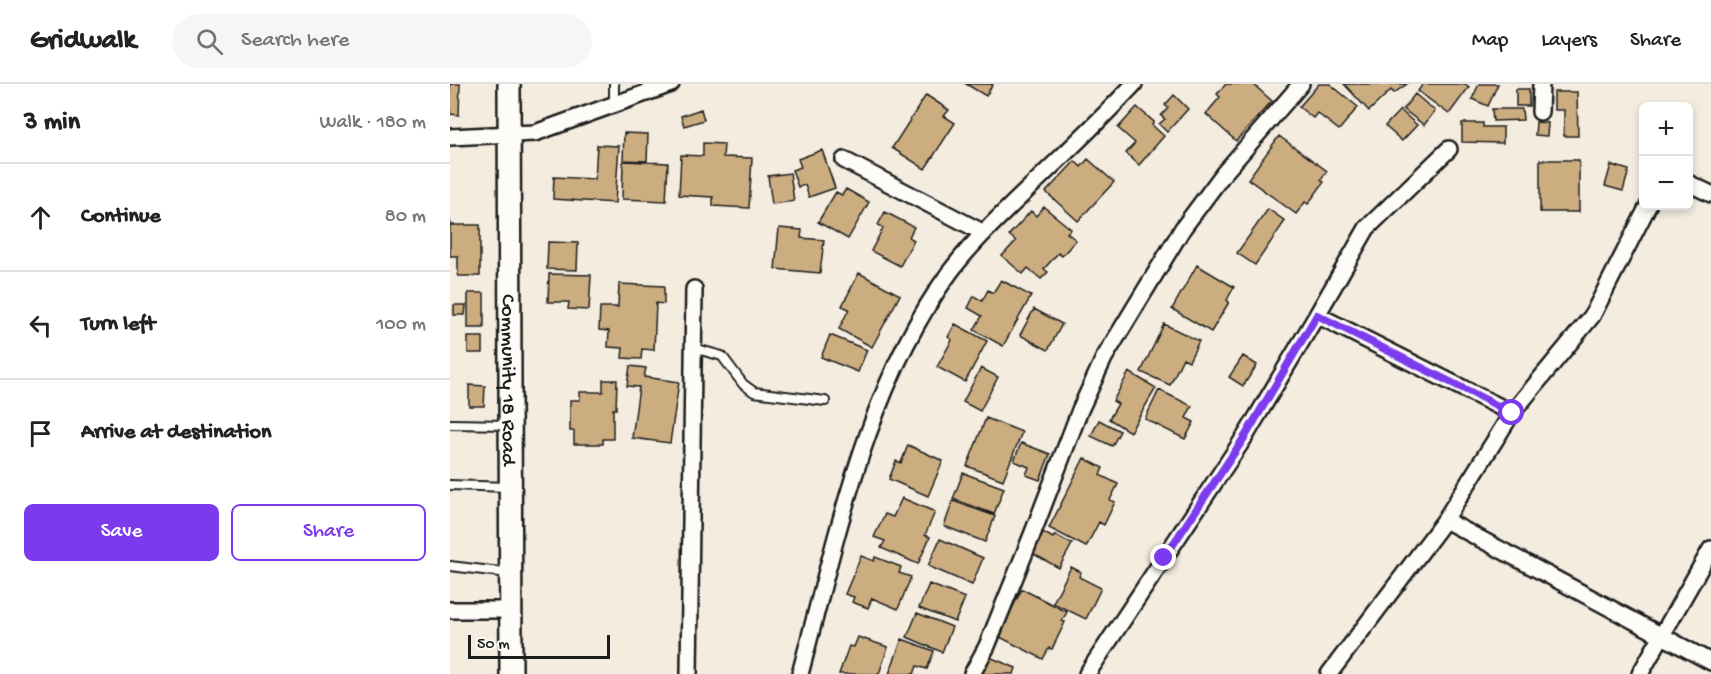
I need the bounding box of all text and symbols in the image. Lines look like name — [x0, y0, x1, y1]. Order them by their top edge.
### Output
search box — [172, 14, 592, 68]
text: Gridwalk — [30, 25, 136, 58]
icon: search — [193, 25, 226, 58]
text: Search here — [241, 28, 349, 54]
text: Map — [1472, 29, 1508, 54]
text: Layers — [1541, 29, 1597, 54]
text: Share — [1630, 29, 1681, 54]
map controls — [1639, 102, 1693, 210]
button: + — [1639, 102, 1693, 156]
text: 3 min — [24, 108, 80, 139]
text: Walk · 180 m — [319, 112, 426, 135]
button: − — [1639, 156, 1693, 210]
icon: ahead — [24, 201, 57, 234]
text: Continue — [81, 204, 161, 230]
text: 80 m — [385, 206, 426, 229]
street label: Community 18 Road — [494, 294, 519, 467]
icon: left — [24, 309, 57, 342]
text: Turn left — [81, 312, 155, 338]
text: 100 m — [376, 314, 426, 337]
route start — [1498, 399, 1524, 425]
icon: arrive — [24, 417, 57, 450]
text: Arrive at destination — [81, 420, 271, 446]
button: Save — [24, 504, 219, 561]
button: Share — [231, 504, 426, 561]
route end — [1150, 544, 1176, 570]
scale bar — [468, 632, 610, 660]
text: 50 m — [477, 636, 510, 655]

